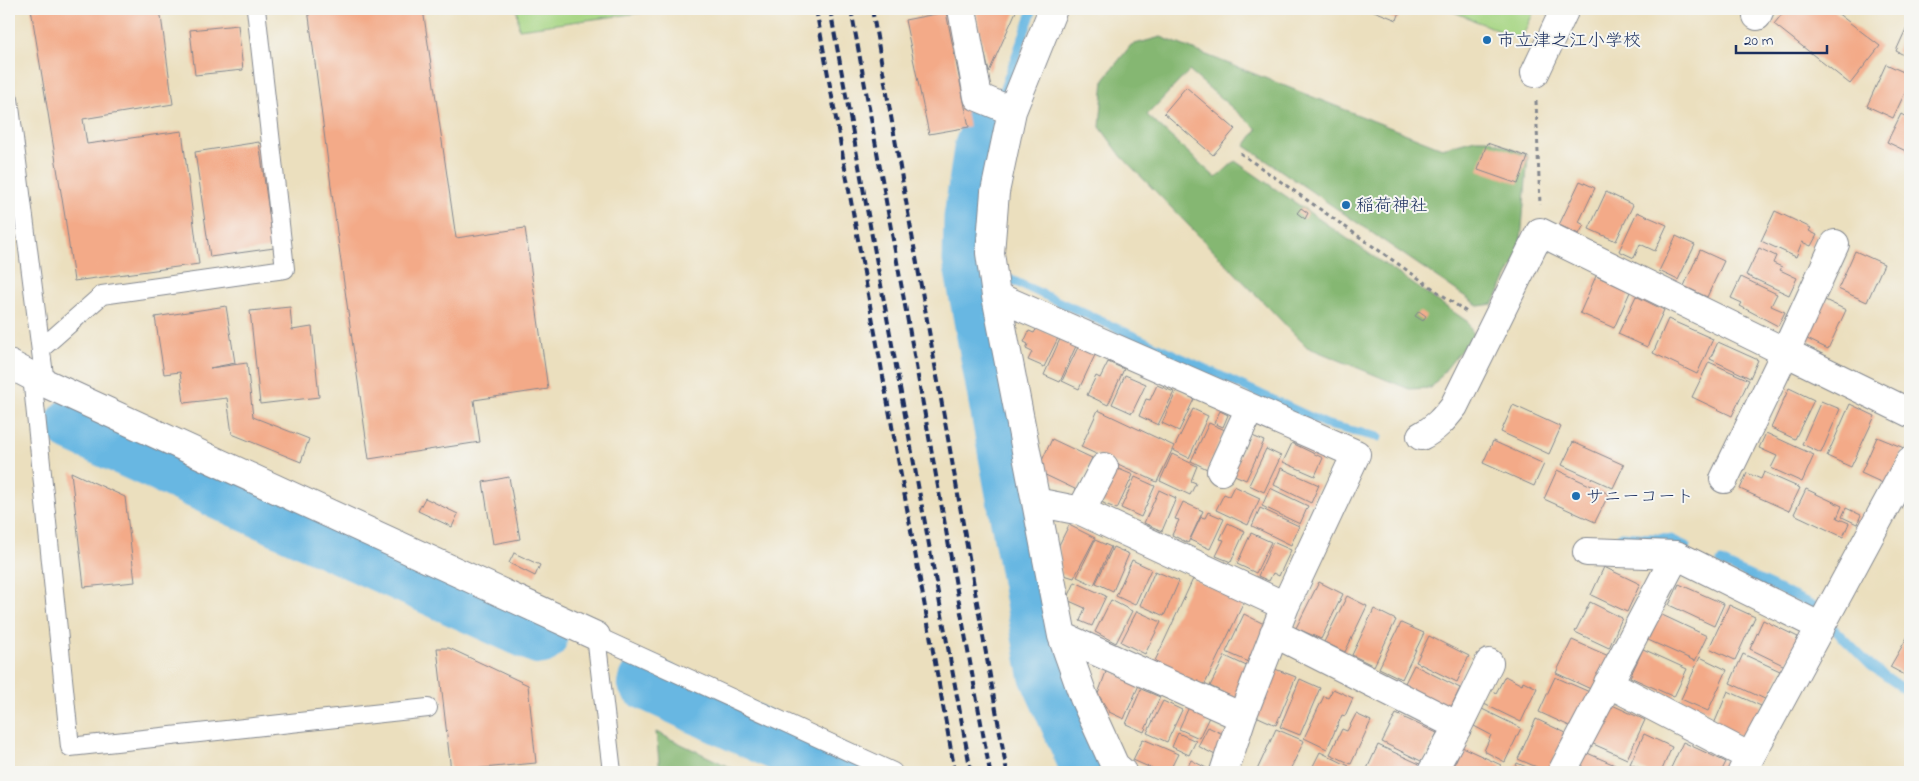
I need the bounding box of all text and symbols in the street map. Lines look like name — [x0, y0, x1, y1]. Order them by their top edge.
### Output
scale bar — [1736, 22, 1828, 54]
place label: 市立津之江小学校 — [1497, 29, 1641, 55]
text: 20 m — [1744, 30, 1774, 52]
marker: 市立津之江小学校 — [1481, 34, 1493, 46]
place label: 稲荷神社 — [1356, 194, 1428, 220]
marker: 稲荷神社 — [1340, 199, 1352, 211]
place label: サニーコート — [1586, 485, 1694, 511]
marker: サニーコート — [1570, 490, 1582, 502]

